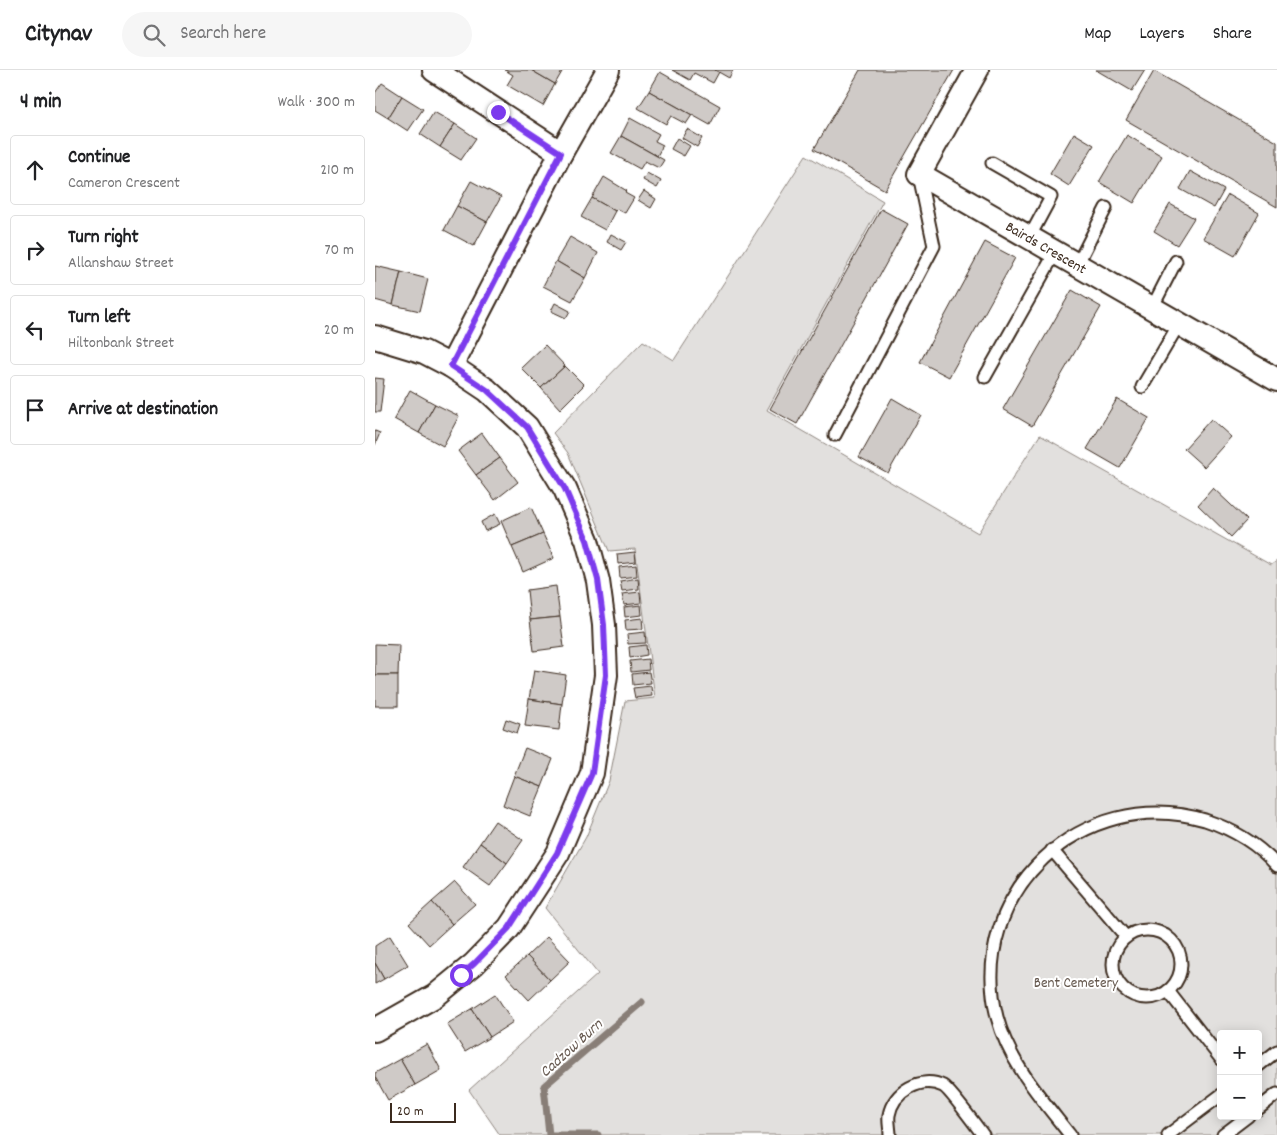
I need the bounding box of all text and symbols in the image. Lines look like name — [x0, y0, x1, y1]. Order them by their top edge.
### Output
search box — [122, 12, 472, 57]
text: Citynav — [25, 18, 92, 52]
icon: search — [140, 21, 168, 49]
text: Search here — [180, 21, 266, 48]
text: Map — [1084, 22, 1111, 47]
text: Layers — [1139, 22, 1185, 47]
text: Share — [1213, 22, 1252, 47]
text: 4 min — [20, 88, 62, 118]
text: Walk · 300 m — [278, 91, 355, 114]
route end — [487, 101, 510, 124]
text: Continue — [68, 145, 130, 172]
icon: ahead — [21, 156, 49, 184]
text: 210 m — [320, 159, 354, 182]
text: Cameron Crescent — [68, 172, 180, 195]
street label: Bairds Crescent — [1001, 217, 1090, 281]
text: Turn right — [68, 225, 139, 252]
icon: right — [21, 236, 49, 264]
text: 70 m — [324, 239, 354, 262]
text: Allanshaw Street — [68, 252, 174, 275]
text: Turn left — [68, 305, 131, 332]
icon: left — [21, 316, 49, 344]
text: 20 m — [324, 319, 354, 342]
text: Hiltonbank Street — [68, 332, 174, 355]
icon: arrive — [21, 396, 49, 424]
text: Arrive at destination — [68, 397, 218, 424]
route start — [450, 964, 473, 987]
park label: Bent Cemetery — [1034, 973, 1119, 995]
water label: Cadzow Burn — [535, 1014, 609, 1083]
map controls — [1217, 1030, 1262, 1120]
button: + — [1217, 1030, 1262, 1075]
button: − — [1217, 1075, 1262, 1120]
scale bar — [390, 1100, 456, 1123]
text: 20 m — [397, 1102, 424, 1122]

